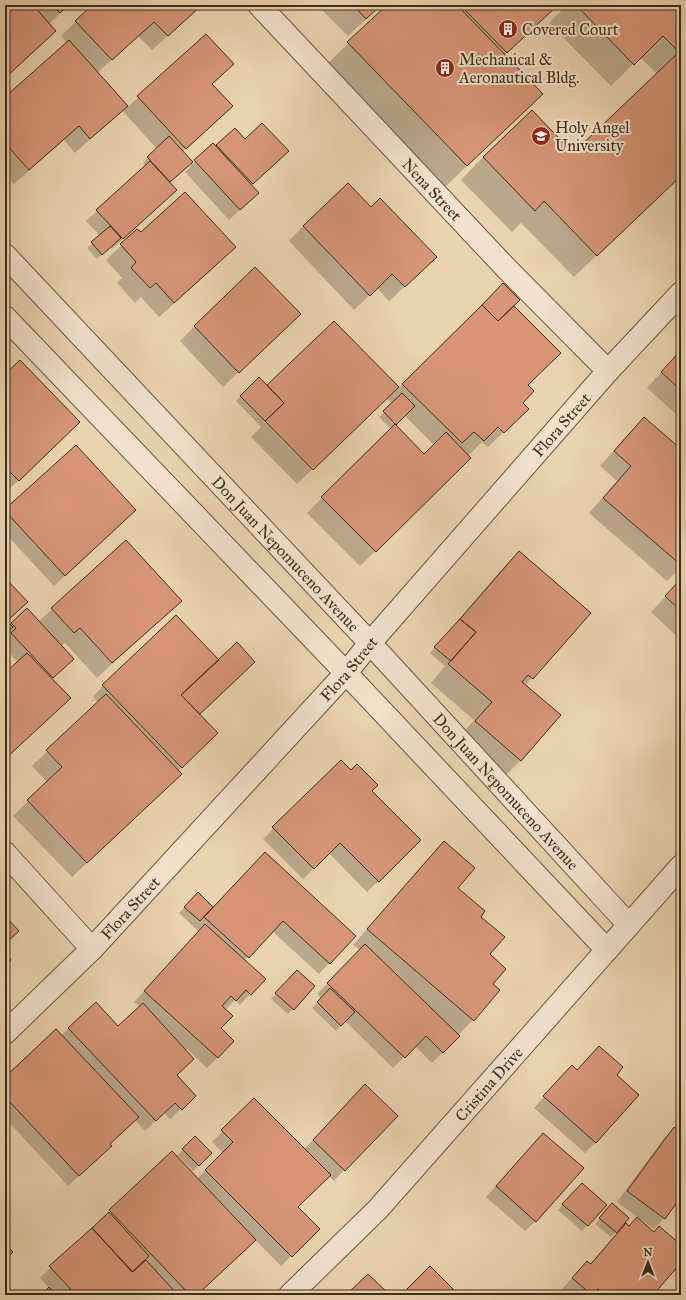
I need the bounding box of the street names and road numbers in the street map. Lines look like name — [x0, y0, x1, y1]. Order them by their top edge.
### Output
street label: Nena Street — [398, 155, 466, 225]
street label: Flora Street — [529, 388, 595, 461]
street label: Don Juan Nepomuceno Avenue — [208, 472, 363, 636]
street label: Flora Street — [316, 632, 382, 705]
street label: Don Juan Nepomuceno Avenue — [429, 709, 583, 874]
street label: Flora Street — [97, 872, 164, 944]
street label: Cristina Drive — [451, 1043, 527, 1125]

